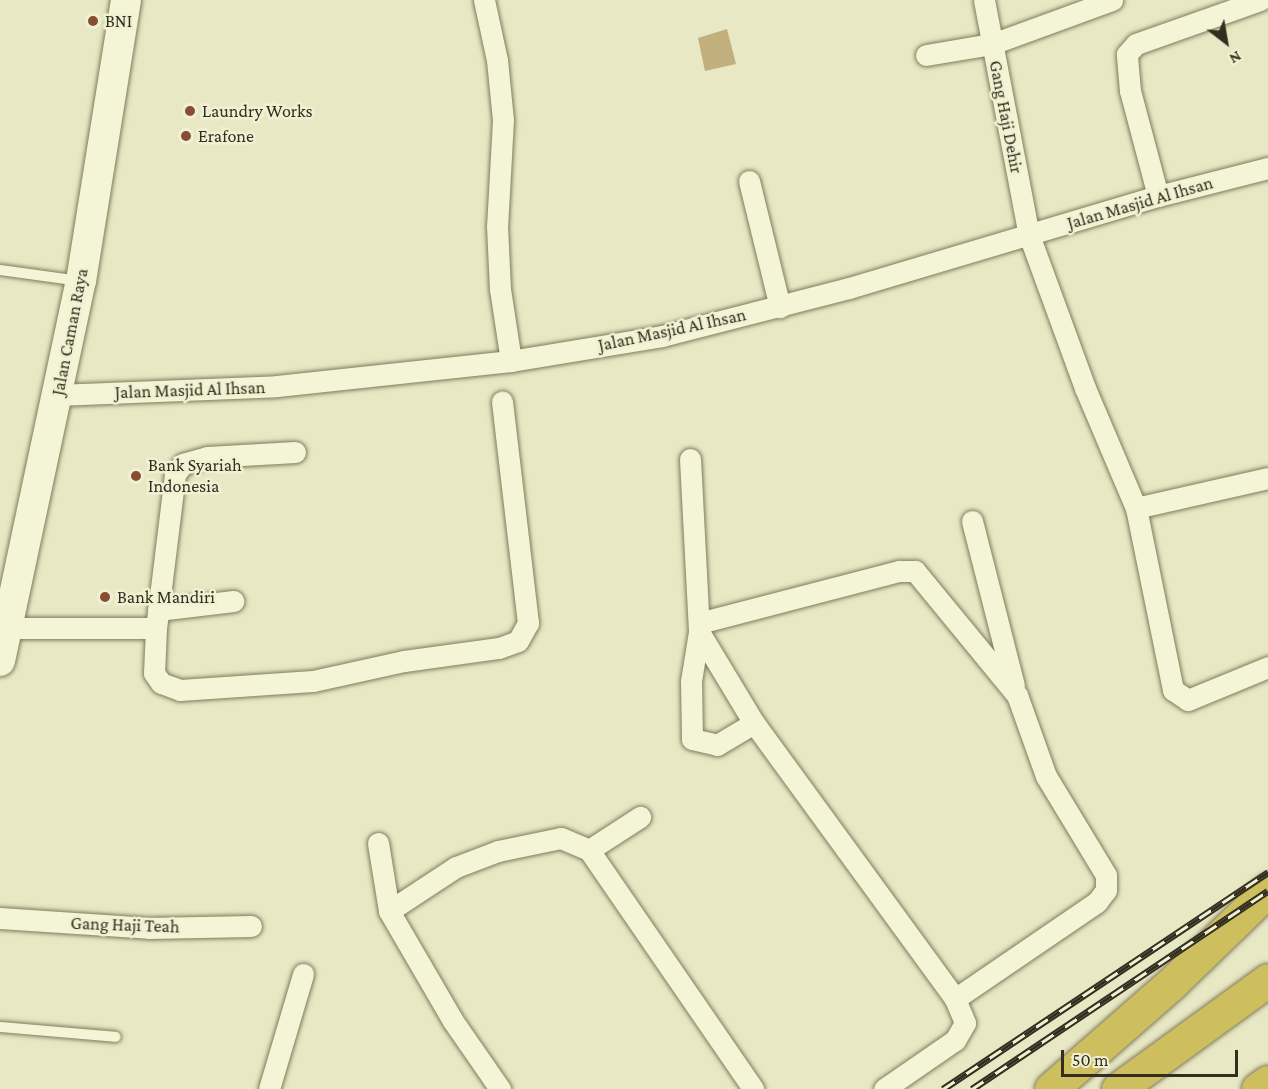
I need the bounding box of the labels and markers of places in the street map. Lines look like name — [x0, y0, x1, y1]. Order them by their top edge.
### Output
place label: BNI — [105, 10, 132, 32]
marker: BNI — [86, 14, 100, 28]
place label: Laundry Works — [202, 100, 313, 122]
marker: Laundry Works — [183, 104, 197, 118]
place label: Erafone — [198, 125, 254, 147]
marker: Erafone — [179, 129, 193, 143]
place label: Bank Syariah Indonesia — [148, 455, 242, 498]
marker: Bank Syariah Indonesia — [129, 469, 143, 483]
place label: Bank Mandiri — [117, 586, 215, 608]
marker: Bank Mandiri — [98, 590, 112, 604]

